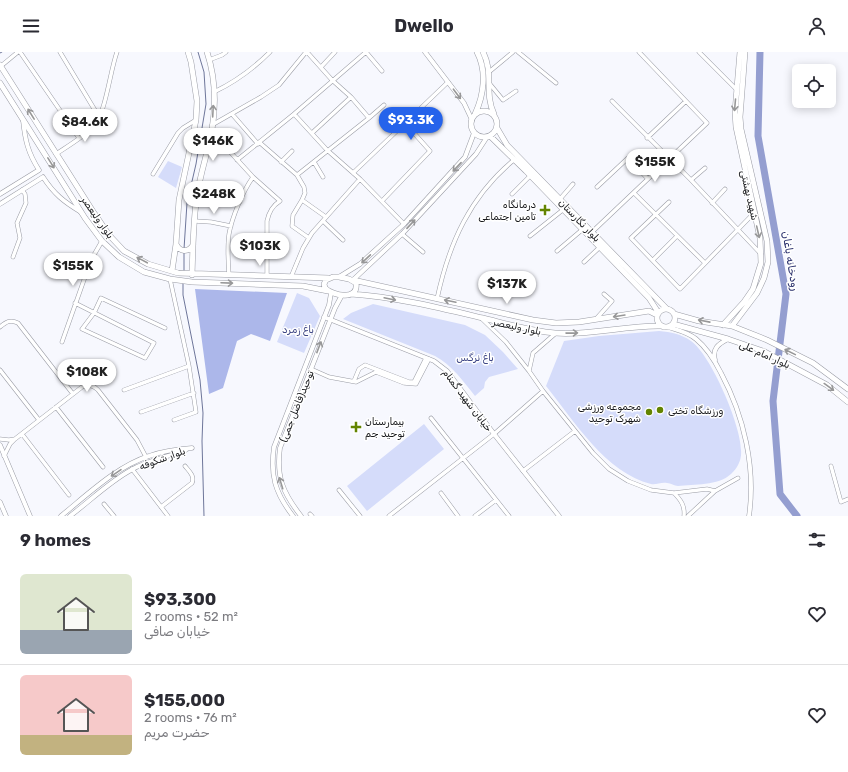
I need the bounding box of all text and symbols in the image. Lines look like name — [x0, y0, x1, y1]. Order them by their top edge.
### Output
icon: menu — [20, 15, 42, 37]
text: Dwello — [394, 15, 454, 37]
icon: person — [806, 15, 828, 37]
map controls — [792, 64, 836, 108]
button: locate — [792, 64, 836, 108]
one-way arrow — [453, 89, 461, 100]
one-way arrow — [732, 98, 739, 111]
one-way arrow — [209, 105, 217, 118]
pin: $93.3K — [378, 107, 444, 141]
one-way arrow — [27, 109, 35, 120]
pin: $84.6K — [52, 109, 118, 143]
text: $93.3K — [388, 112, 434, 127]
text: $84.6K — [62, 114, 108, 129]
pin: $146K — [185, 128, 241, 162]
text: $146K — [192, 133, 234, 148]
pin: $155K — [627, 149, 683, 183]
text: $155K — [635, 154, 675, 169]
one-way arrow — [47, 157, 55, 169]
one-way arrow — [452, 161, 461, 172]
street label: شهید بهشتی — [737, 169, 761, 221]
pin: $248K — [186, 181, 242, 215]
text: $248K — [192, 186, 236, 201]
street label: بلوار ولیعصر — [78, 193, 116, 241]
street label: بلوار نگارستان — [556, 197, 603, 245]
place label: درمانگاه تامین اجتماعی — [478, 199, 536, 223]
marker: درمانگاه تامین اجتماعی — [539, 204, 551, 216]
one-way arrow — [406, 220, 415, 230]
one-way arrow — [755, 226, 763, 239]
water label: رودخانه باغان — [778, 230, 802, 292]
pin: $103K — [232, 233, 288, 267]
text: $103K — [239, 238, 281, 253]
pin: $155K — [45, 253, 101, 287]
one-way arrow — [361, 254, 371, 263]
one-way arrow — [136, 256, 148, 264]
text: $155K — [53, 258, 93, 273]
pin: $137K — [479, 271, 535, 305]
text: $137K — [487, 276, 527, 291]
one-way arrow — [220, 279, 233, 287]
one-way arrow — [383, 295, 396, 303]
one-way arrow — [443, 297, 456, 305]
one-way arrow — [613, 312, 626, 320]
street label: بلوار ولیعصر — [490, 316, 542, 338]
one-way arrow — [697, 317, 710, 325]
park label: باغ زمرد — [282, 324, 314, 336]
one-way arrow — [565, 329, 578, 337]
street label: بلوار امام علی — [737, 338, 792, 371]
one-way arrow — [316, 341, 324, 353]
one-way arrow — [785, 348, 797, 355]
park label: باغ نرگس — [456, 352, 494, 364]
pin: $108K — [59, 359, 115, 393]
text: $108K — [66, 364, 108, 379]
street label: خیابان شهید گمنام — [440, 367, 495, 434]
street label: توحید(فاضل جمی) — [277, 368, 317, 444]
one-way arrow — [823, 383, 834, 391]
place label: مجموعه ورزشی شهرک توحید — [578, 401, 641, 425]
marker: ورزشگاه تختی — [655, 405, 665, 415]
place label: ورزشگاه تختی — [668, 405, 723, 417]
marker: مجموعه ورزشی شهرک توحید — [644, 407, 654, 417]
place label: بیمارستان توحید جم — [365, 416, 405, 440]
marker: بیمارستان توحید جم — [350, 421, 362, 433]
street label: بلوار شکوفه — [138, 445, 187, 473]
one-way arrow — [111, 469, 122, 477]
one-way arrow — [277, 476, 284, 489]
icon: filters — [806, 529, 828, 551]
text: 9 homes — [20, 530, 91, 550]
text: $93,300 — [144, 589, 216, 609]
icon: home — [52, 590, 100, 638]
icon: heart — [806, 603, 828, 625]
text: 2 rooms · 52 m² — [144, 609, 238, 624]
text: خیابان صافی — [144, 624, 210, 639]
text: $155,000 — [144, 690, 225, 710]
icon: home — [52, 691, 100, 739]
icon: heart — [806, 704, 828, 726]
text: 2 rooms · 76 m² — [144, 710, 237, 725]
text: حضرت مریم — [144, 725, 209, 740]

